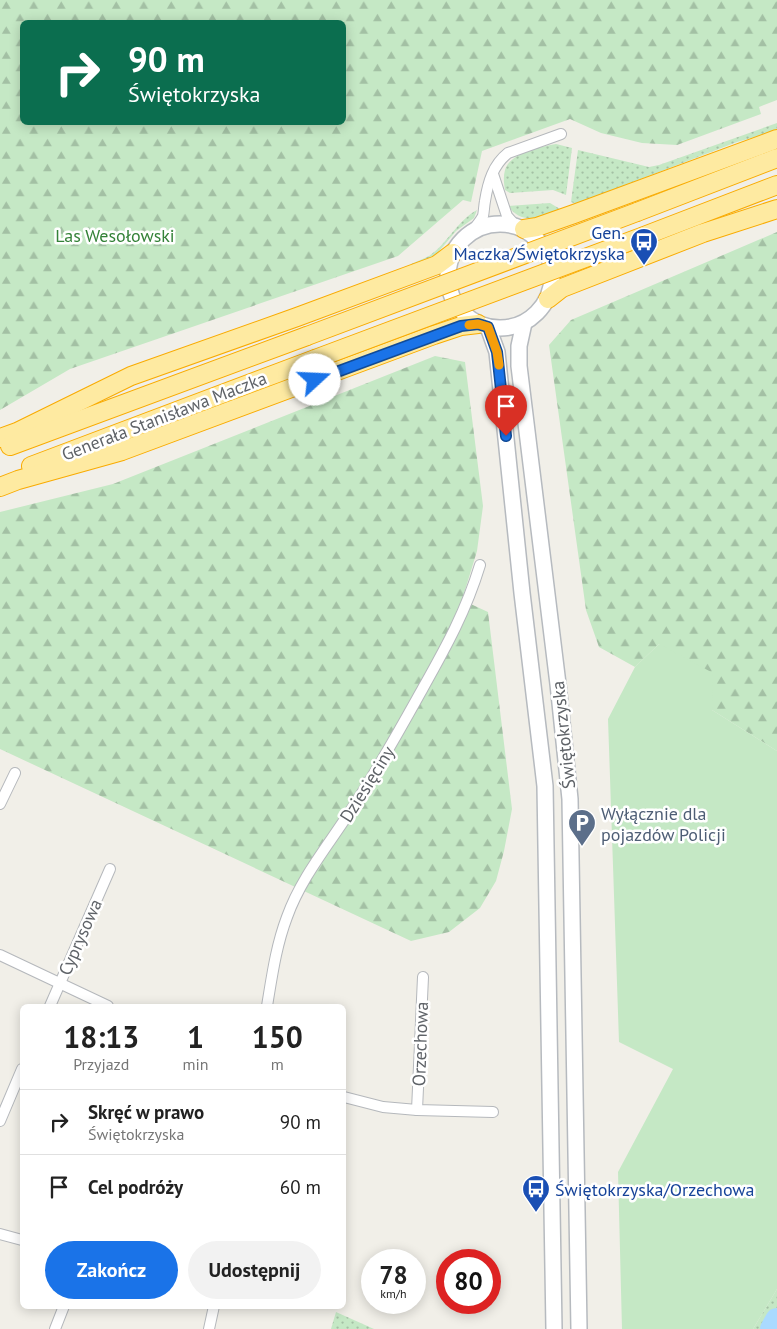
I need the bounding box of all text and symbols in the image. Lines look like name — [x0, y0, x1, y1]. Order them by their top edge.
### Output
text: 90 m — [128, 36, 205, 82]
icon: right — [45, 40, 110, 105]
text: Świętokrzyska — [128, 80, 261, 108]
place label: Gen. Maczka/Świętokrzyska — [454, 221, 625, 265]
park label: Las Wesołowski — [55, 224, 175, 247]
bus stop icon: Gen. Maczka/Świętokrzyska — [629, 227, 659, 266]
position arrow — [288, 353, 340, 405]
street label: Generała Stanisława Maczka — [58, 366, 270, 466]
pin — [485, 385, 527, 436]
icon: arrive — [492, 392, 520, 420]
street label: Świętokrzyska — [546, 680, 580, 790]
street label: Dziesięciny — [334, 741, 400, 827]
place label: Wyłącznie dla pojazdów Policji — [601, 802, 726, 846]
parking icon: Wyłącznie dla pojazdów Policji — [567, 808, 597, 847]
street label: Cyprysowa — [53, 895, 107, 979]
street label: Orzechowa — [407, 1001, 433, 1087]
text: 18:13 — [63, 1017, 139, 1056]
text: 1 — [187, 1017, 204, 1056]
text: 150 — [252, 1017, 303, 1056]
text: Przyjazd — [73, 1054, 129, 1074]
text: min — [183, 1054, 209, 1074]
text: m — [271, 1054, 284, 1074]
text: Skręć w prawo — [88, 1100, 204, 1124]
icon: right — [45, 1108, 73, 1136]
text: 90 m — [280, 1110, 321, 1134]
text: Świętokrzyska — [88, 1124, 184, 1144]
icon: arrive — [45, 1173, 73, 1201]
bus stop icon: Świętokrzyska/Orzechowa — [521, 1174, 551, 1213]
text: Cel podróży — [88, 1175, 183, 1199]
text: 60 m — [280, 1175, 321, 1199]
place label: Świętokrzyska/Orzechowa — [555, 1178, 755, 1201]
button: Zakończ — [45, 1241, 178, 1299]
button: Udostępnij — [188, 1241, 321, 1299]
speed limit sign: 80 — [436, 1249, 501, 1314]
text: 78 — [379, 1259, 408, 1291]
text: km/h — [380, 1286, 407, 1301]

